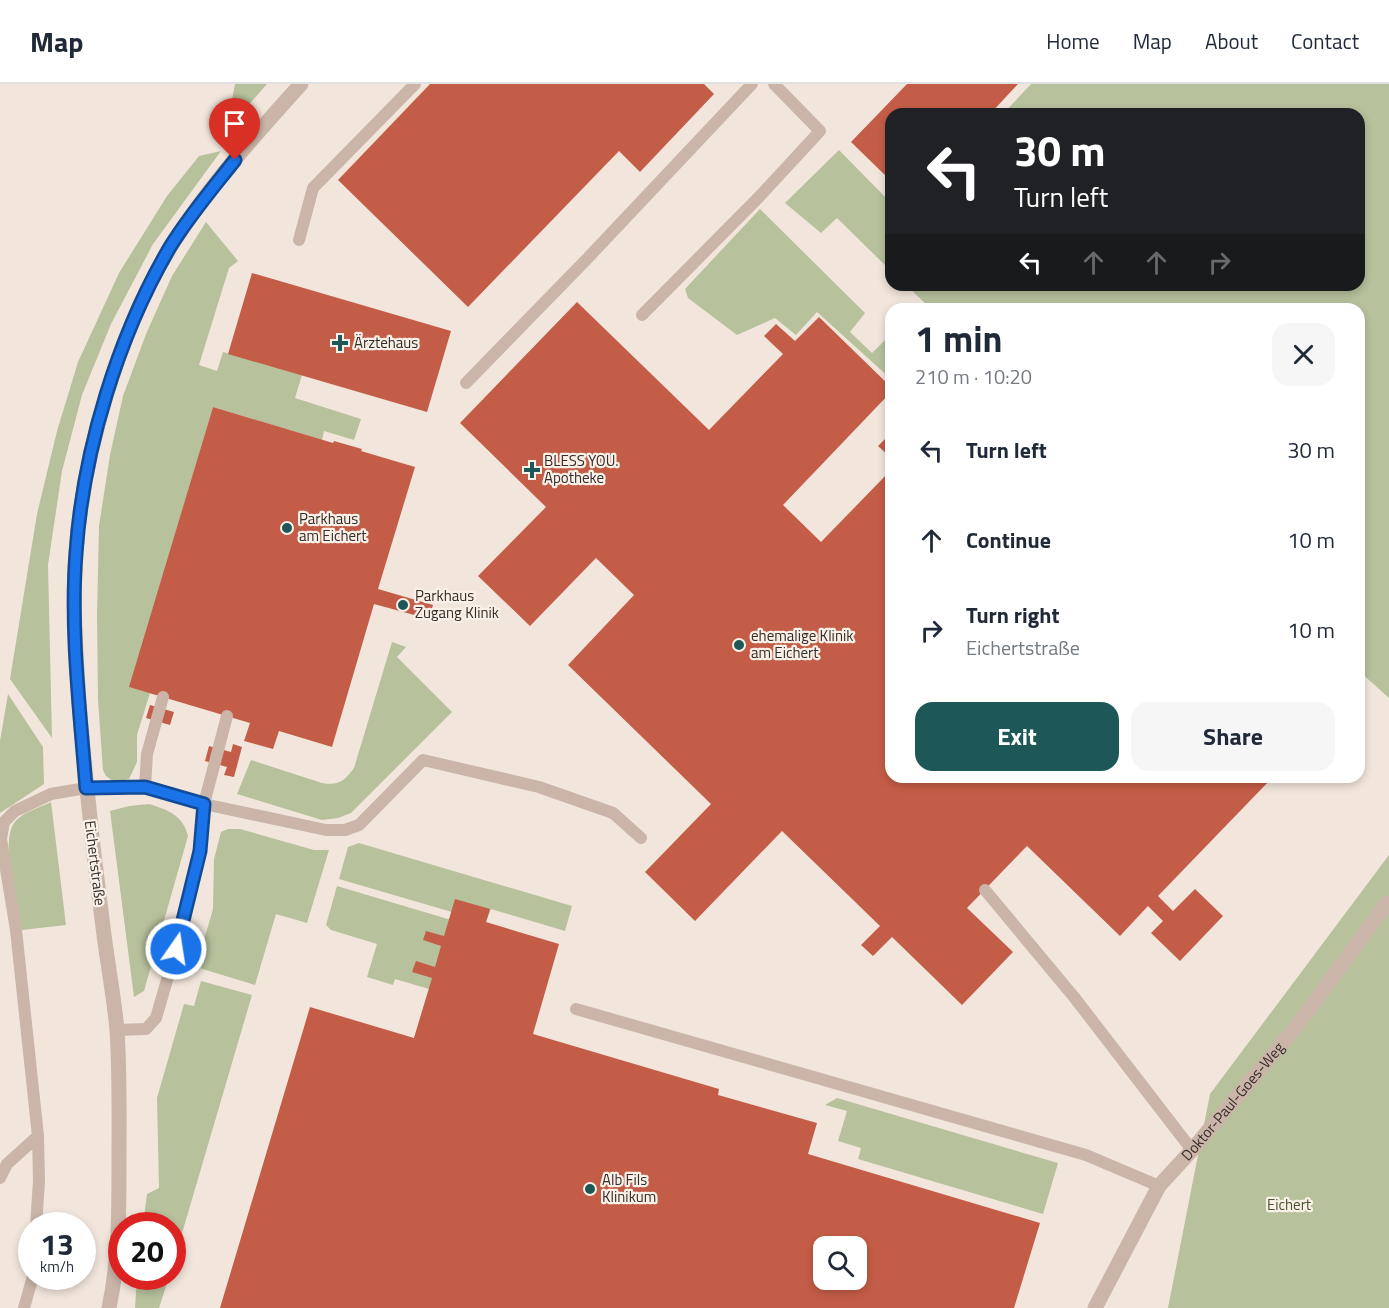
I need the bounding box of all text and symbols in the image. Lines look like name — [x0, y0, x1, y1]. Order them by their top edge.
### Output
text: Map — [30, 20, 84, 63]
text: Home — [1046, 25, 1100, 57]
text: Map — [1133, 25, 1172, 57]
text: About — [1205, 25, 1258, 57]
text: Contact — [1291, 25, 1359, 57]
pin — [209, 98, 260, 160]
icon: arrive — [218, 107, 251, 140]
text: 30 m — [1014, 118, 1106, 182]
icon: left — [915, 132, 993, 210]
text: Turn left — [1014, 176, 1108, 217]
icon: left — [1014, 246, 1047, 279]
icon: ahead — [1077, 246, 1110, 279]
icon: ahead — [1140, 246, 1173, 279]
icon: right — [1203, 246, 1236, 279]
text: 1 min — [915, 311, 1002, 366]
button: close — [1272, 323, 1335, 386]
place label: Ärztehaus — [354, 331, 418, 354]
marker: Ärztehaus — [331, 334, 349, 352]
text: 210 m · 10:20 — [915, 361, 1032, 392]
text: Turn left — [966, 433, 1047, 467]
text: 30 m — [1287, 433, 1335, 467]
icon: left — [915, 434, 948, 467]
place label: BLESS YOU. Apotheke — [544, 449, 619, 489]
marker: BLESS YOU. Apotheke — [525, 463, 539, 477]
place label: Parkhaus am Eichert — [299, 507, 367, 547]
marker: Parkhaus am Eichert — [280, 521, 294, 535]
text: Continue — [966, 523, 1051, 557]
text: 10 m — [1287, 523, 1335, 557]
icon: ahead — [915, 524, 948, 557]
place label: Parkhaus Zugang Klinik — [415, 584, 499, 624]
marker: Parkhaus Zugang Klinik — [396, 598, 410, 612]
text: Turn right — [966, 598, 1060, 632]
text: 10 m — [1287, 613, 1335, 647]
icon: right — [915, 614, 948, 647]
place label: ehemalige Klinik am Eichert — [751, 624, 853, 664]
text: Eichertstraße — [966, 632, 1080, 663]
marker: ehemalige Klinik am Eichert — [732, 638, 746, 652]
button: Exit — [915, 702, 1119, 771]
button: Share — [1131, 702, 1335, 771]
street label: Eichertstraße — [79, 819, 112, 907]
position arrow — [144, 917, 208, 981]
street label: Doktor-Paul-Goes-Weg — [1175, 1037, 1290, 1166]
place label: Alb Fils Klinikum — [602, 1168, 656, 1208]
marker: Alb Fils Klinikum — [583, 1182, 597, 1196]
park label: Eichert — [1267, 1193, 1312, 1216]
speed limit sign: 20 — [108, 1212, 186, 1290]
text: 13 — [40, 1221, 74, 1267]
map controls — [813, 1236, 867, 1290]
button: search — [813, 1236, 867, 1290]
text: km/h — [40, 1255, 74, 1278]

